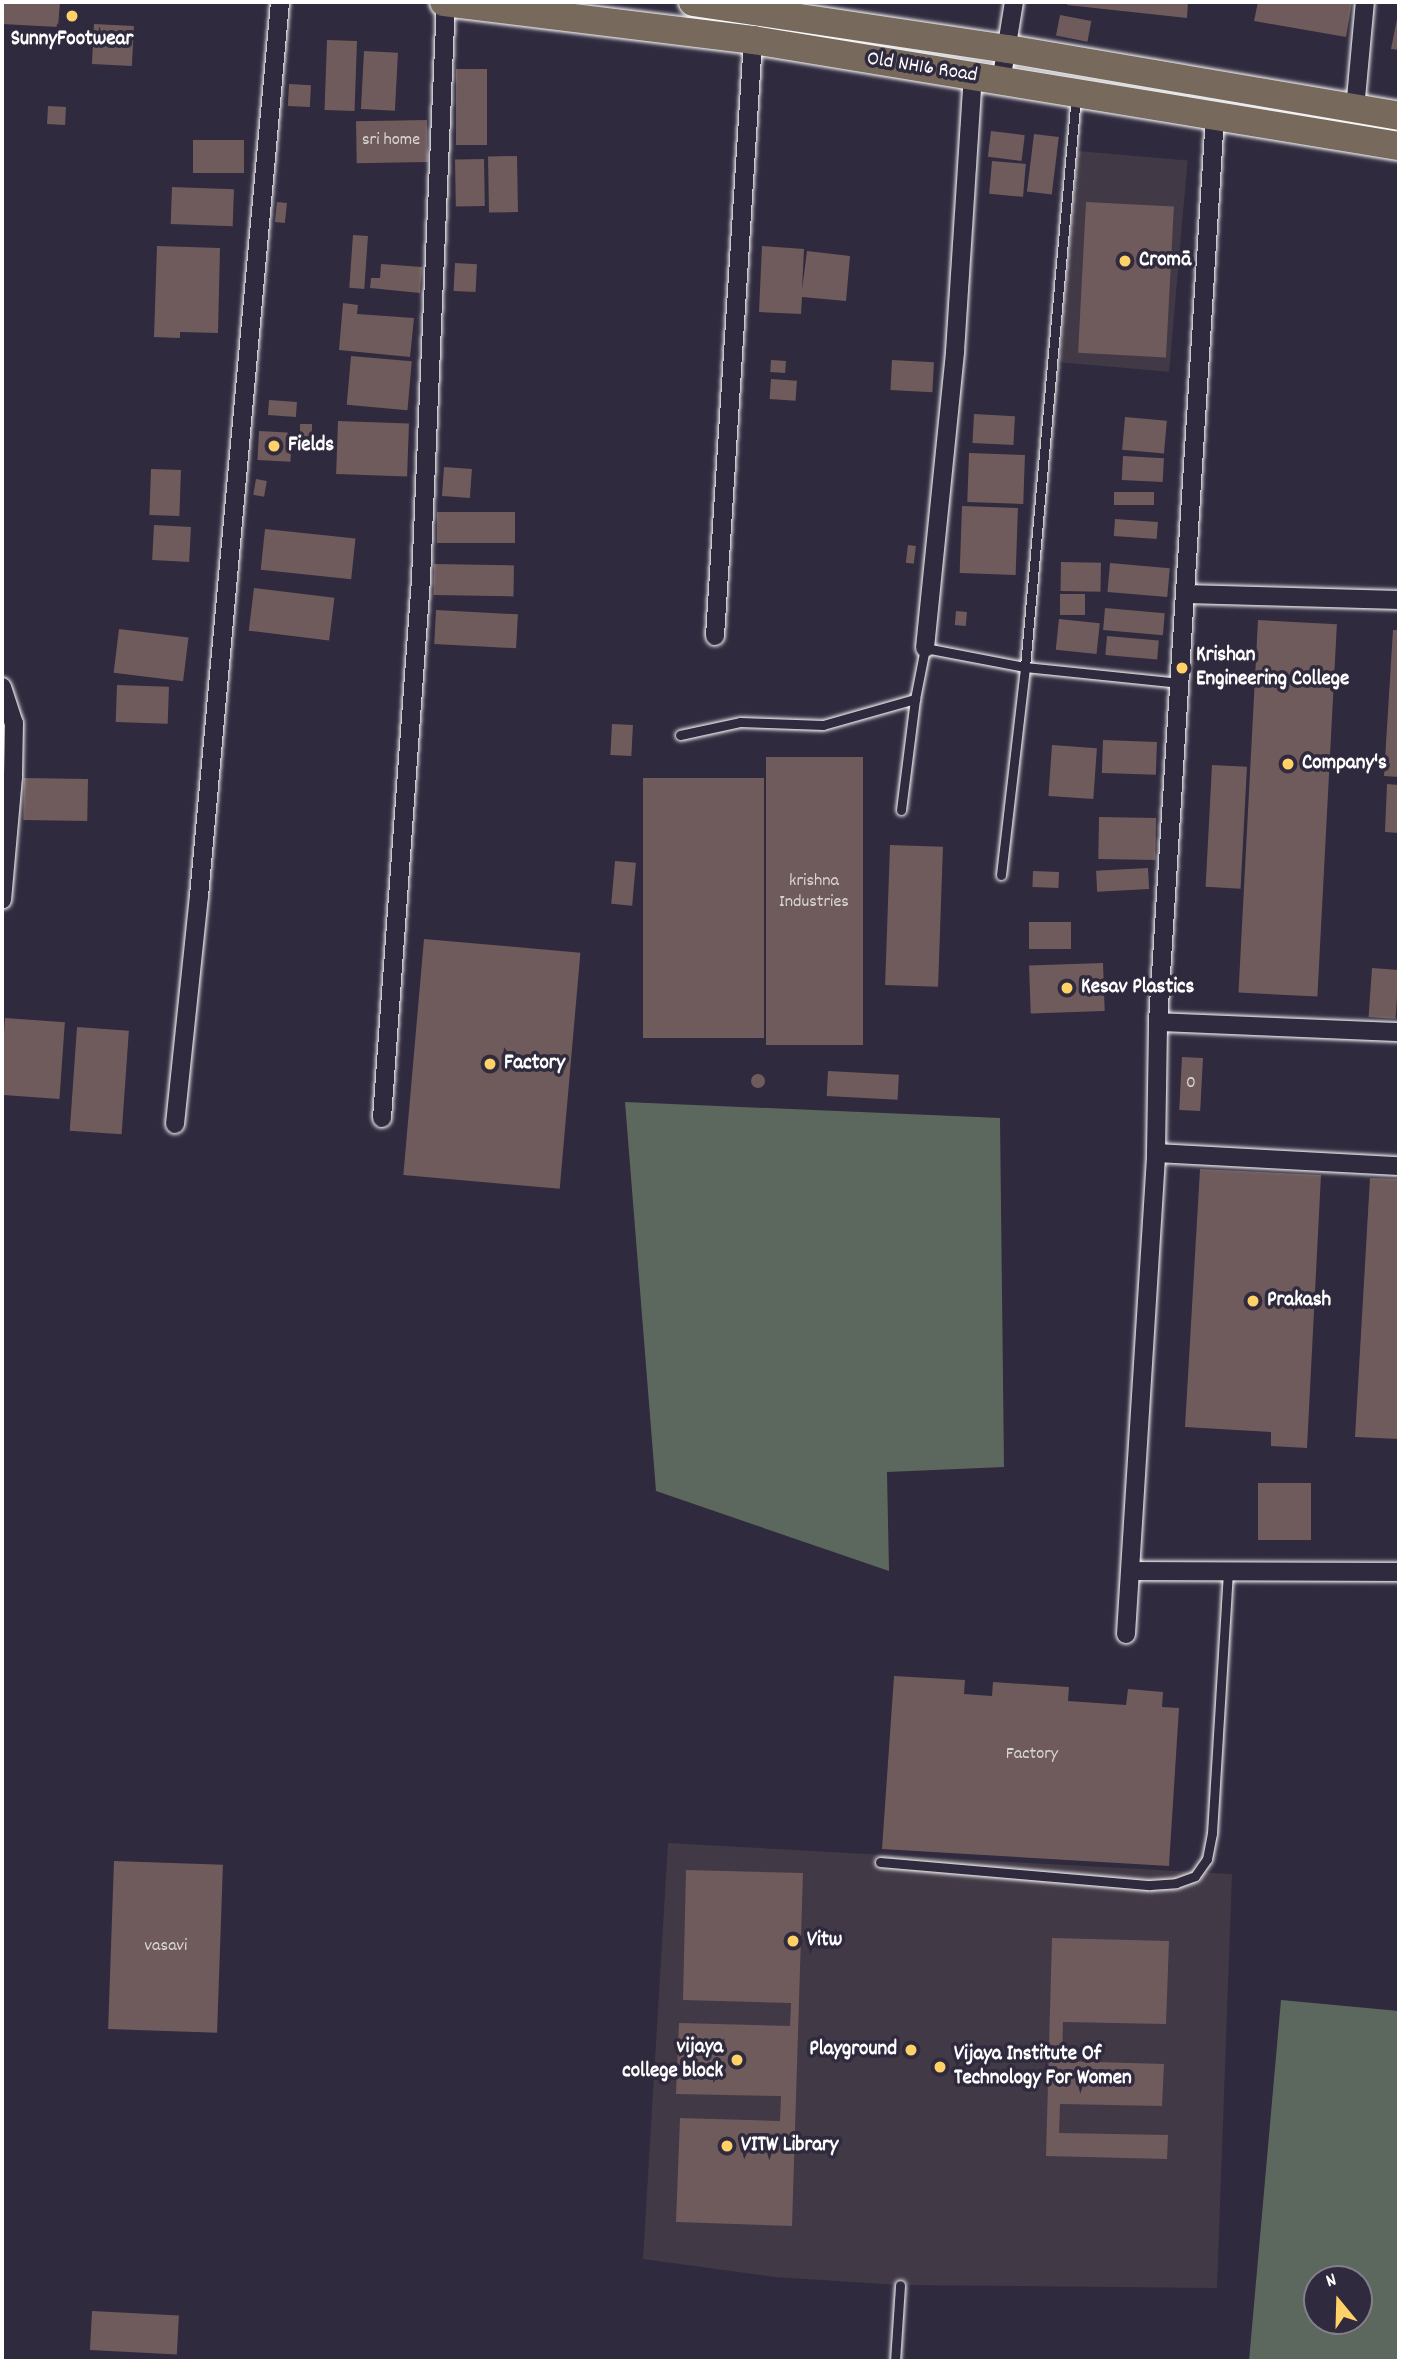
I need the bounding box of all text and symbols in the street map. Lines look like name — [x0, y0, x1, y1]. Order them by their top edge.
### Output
marker: SunnyFootwear — [64, 8, 80, 24]
place label: SunnyFootwear — [11, 27, 133, 53]
street label: Old NH16 Road — [865, 47, 979, 89]
house number: sri home — [362, 130, 420, 152]
place label: Cromā — [1139, 248, 1191, 274]
marker: Cromā — [1117, 253, 1133, 269]
place label: Fields — [288, 433, 334, 459]
marker: Fields — [266, 438, 282, 454]
place label: Krishan Engineering College — [1196, 643, 1349, 693]
marker: Krishan Engineering College — [1174, 660, 1190, 676]
place label: Company's — [1302, 751, 1387, 777]
marker: Company's — [1280, 756, 1296, 772]
house number: krishna Industries — [779, 872, 849, 914]
place label: Kesav Plastics — [1081, 975, 1194, 1001]
marker: Kesav Plastics — [1059, 980, 1075, 996]
place label: Factory — [504, 1051, 565, 1077]
marker: Factory — [482, 1056, 498, 1072]
house number: 0 — [1186, 1073, 1196, 1095]
place label: Prakash — [1267, 1288, 1331, 1314]
marker: Prakash — [1245, 1293, 1261, 1309]
house number: Factory — [1006, 1744, 1058, 1766]
place label: Vitw — [807, 1928, 842, 1954]
marker: Vitw — [785, 1933, 801, 1949]
house number: vasavi — [145, 1936, 187, 1958]
place label: vijaya college block — [622, 2035, 723, 2085]
place label: Playground — [809, 2037, 897, 2063]
marker: Playground — [903, 2042, 919, 2058]
place label: Vijaya Institute Of Technology For Women — [954, 2042, 1132, 2092]
marker: vijaya college block — [729, 2052, 745, 2068]
marker: Vijaya Institute Of Technology For Women — [932, 2059, 948, 2075]
place label: VITW Library — [741, 2133, 838, 2159]
marker: VITW Library — [719, 2138, 735, 2154]
north arrow — [1303, 2265, 1373, 2335]
text: N — [1323, 2267, 1340, 2296]

